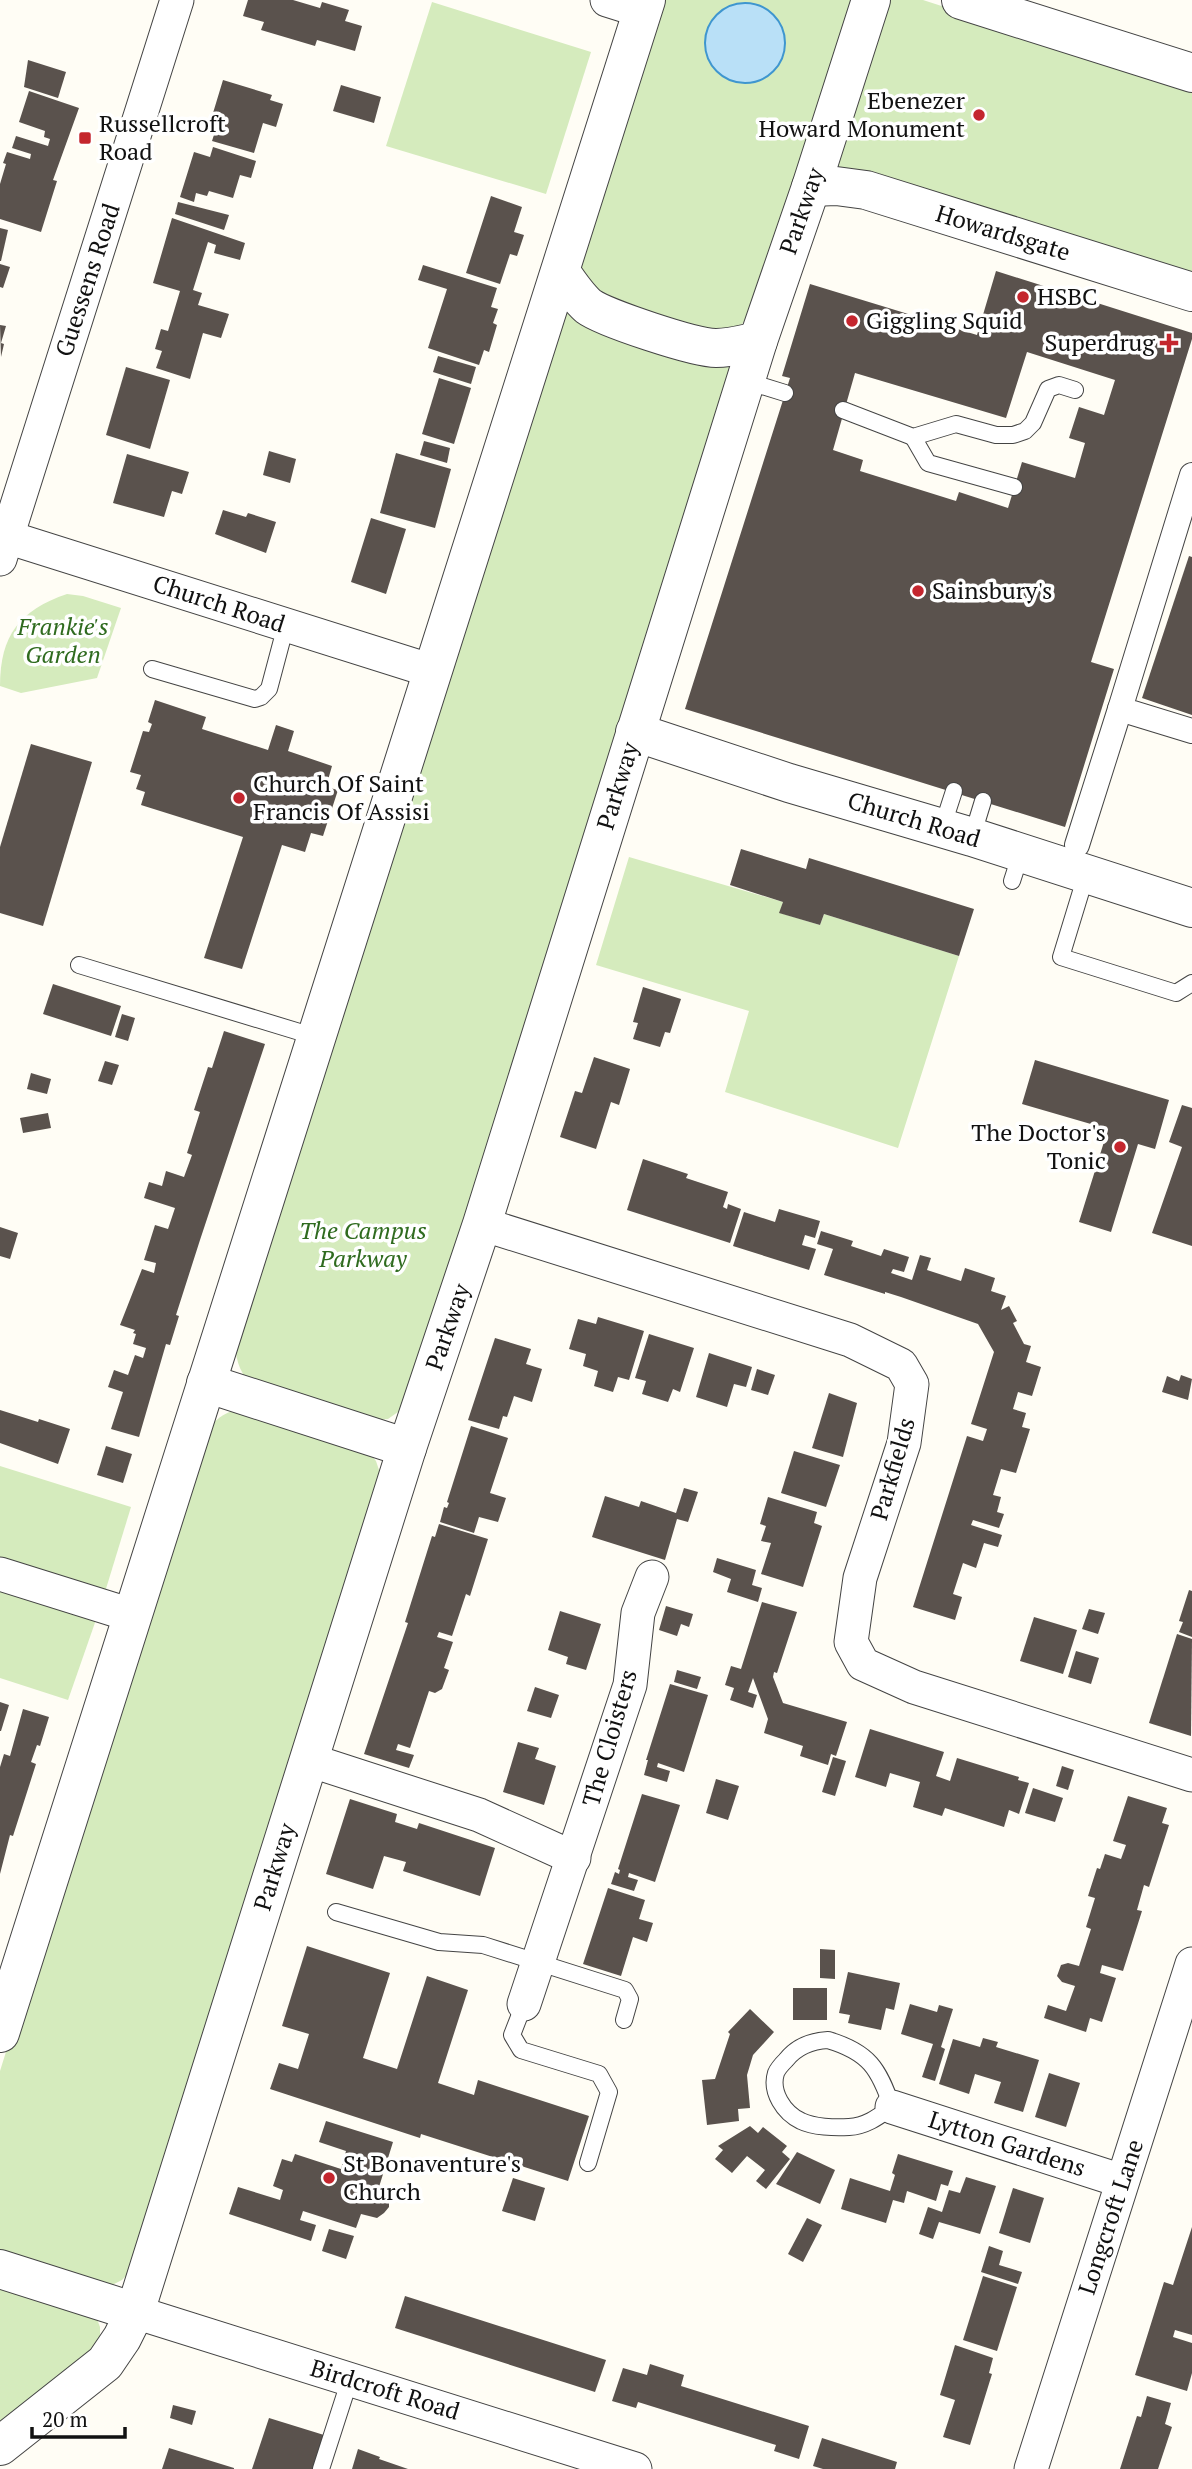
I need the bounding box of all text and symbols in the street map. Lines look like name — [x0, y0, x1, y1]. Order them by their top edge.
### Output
place label: Ebenezer Howard Monument — [759, 84, 966, 144]
place label: Russellcroft Road — [99, 107, 226, 167]
marker: Ebenezer Howard Monument — [971, 107, 987, 123]
marker: Russellcroft Road — [77, 130, 93, 146]
street label: Parkway — [771, 162, 831, 258]
street label: Howardsgate — [932, 196, 1074, 268]
street label: Guessens Road — [47, 199, 127, 360]
place label: HSBC — [1037, 280, 1098, 312]
marker: HSBC — [1015, 289, 1031, 305]
place label: Giggling Squid — [866, 304, 1022, 336]
marker: Giggling Squid — [844, 313, 860, 329]
place label: Superdrug — [1045, 326, 1155, 358]
marker: Superdrug — [1161, 335, 1177, 351]
street label: Church Road — [149, 567, 289, 639]
place label: Sainsbury's — [932, 574, 1052, 606]
marker: Sainsbury's — [910, 583, 926, 599]
park label: Frankie's Garden — [16, 610, 109, 670]
street label: Parkway — [589, 737, 646, 833]
place label: Church Of Saint Francis Of Assisi — [253, 767, 430, 827]
street label: Church Road — [844, 784, 985, 854]
marker: Church Of Saint Francis Of Assisi — [231, 790, 247, 806]
place label: The Doctor's Tonic — [971, 1116, 1106, 1176]
marker: The Doctor's Tonic — [1112, 1139, 1128, 1155]
park label: The Campus Parkway — [299, 1214, 427, 1274]
street label: Parkway — [417, 1278, 477, 1374]
street label: Parkfields — [862, 1414, 922, 1524]
street label: The Cloisters — [574, 1666, 644, 1810]
street label: Parkway — [246, 1818, 303, 1914]
street label: Lytton Gardens — [925, 2103, 1090, 2183]
street label: Longcroft Lane — [1070, 2135, 1150, 2298]
place label: St Bonaventure's Church — [343, 2147, 521, 2207]
marker: St Bonaventure's Church — [321, 2170, 337, 2186]
street label: Birdcroft Road — [307, 2351, 464, 2427]
scale bar — [32, 2396, 124, 2440]
text: 20 m — [42, 2405, 88, 2433]

